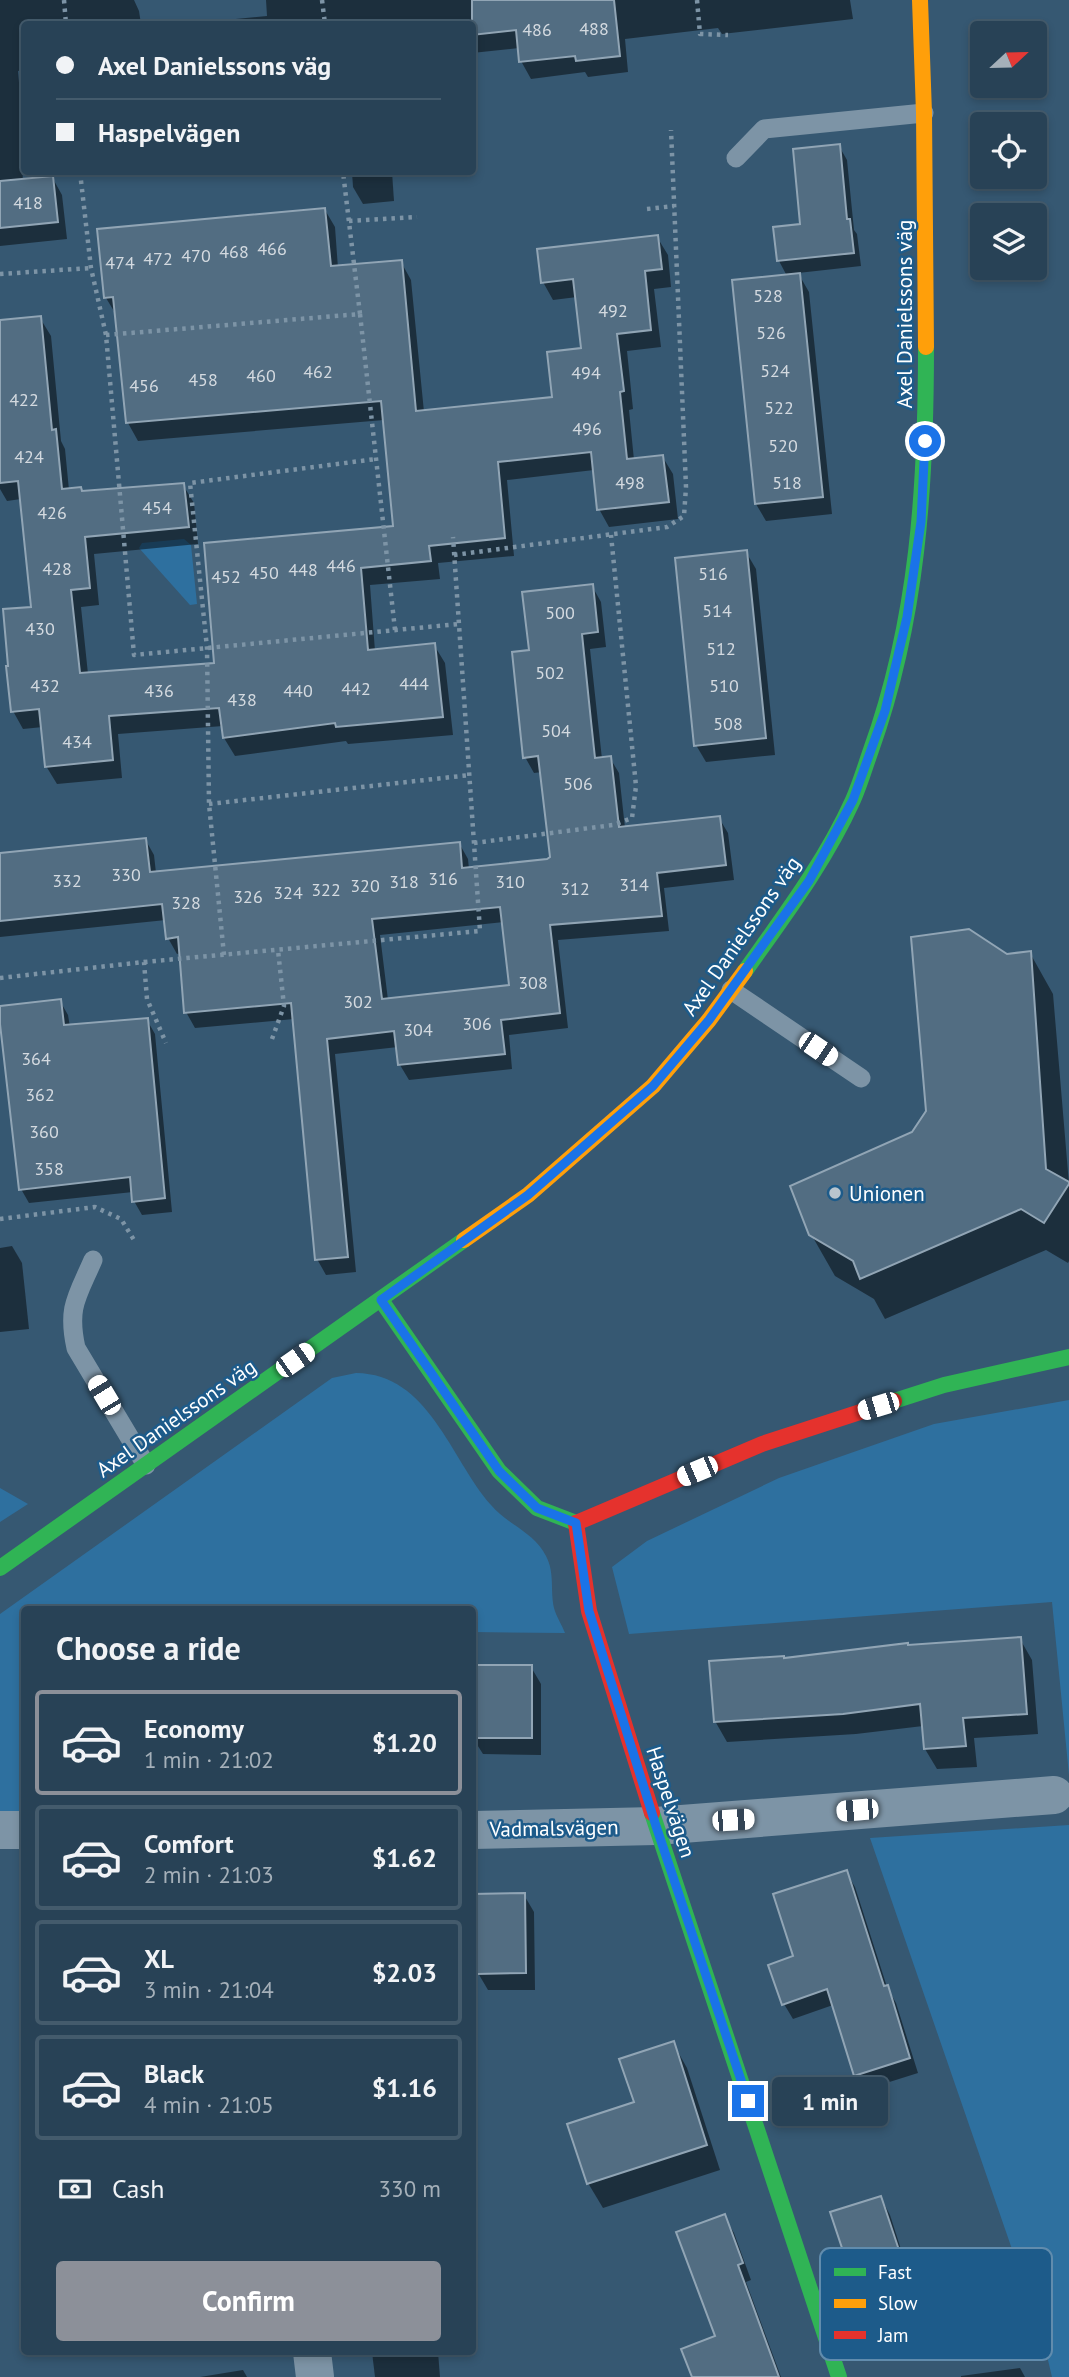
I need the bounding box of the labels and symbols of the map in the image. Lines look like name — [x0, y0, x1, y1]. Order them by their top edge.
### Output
house number: 488 — [579, 17, 609, 40]
house number: 486 — [522, 18, 552, 41]
north arrow — [970, 21, 1046, 98]
house number: 418 — [13, 191, 43, 214]
street label: Axel Danielssons väg — [891, 220, 918, 408]
house number: 466 — [257, 237, 287, 260]
house number: 468 — [219, 240, 249, 263]
house number: 470 — [181, 244, 211, 267]
house number: 472 — [143, 247, 173, 270]
house number: 474 — [105, 251, 135, 274]
house number: 528 — [753, 284, 783, 307]
house number: 492 — [598, 299, 628, 322]
house number: 526 — [756, 321, 786, 344]
house number: 524 — [760, 359, 790, 382]
house number: 462 — [303, 360, 333, 383]
house number: 494 — [571, 361, 601, 384]
house number: 460 — [246, 364, 276, 387]
house number: 458 — [188, 368, 218, 391]
house number: 456 — [129, 374, 159, 397]
house number: 422 — [9, 388, 39, 411]
house number: 522 — [764, 396, 794, 419]
house number: 496 — [572, 417, 602, 440]
route start — [909, 425, 941, 457]
house number: 520 — [768, 434, 798, 457]
house number: 424 — [14, 445, 44, 468]
house number: 498 — [615, 471, 645, 494]
house number: 518 — [772, 471, 802, 494]
house number: 454 — [142, 496, 172, 519]
house number: 426 — [37, 501, 67, 524]
house number: 446 — [326, 554, 356, 577]
house number: 428 — [42, 557, 72, 580]
house number: 448 — [288, 558, 318, 581]
house number: 450 — [249, 561, 279, 584]
house number: 516 — [698, 562, 728, 585]
house number: 452 — [211, 565, 241, 588]
house number: 514 — [702, 599, 732, 622]
house number: 500 — [545, 601, 575, 624]
house number: 430 — [25, 617, 55, 640]
house number: 512 — [706, 637, 736, 660]
house number: 502 — [535, 661, 565, 684]
house number: 444 — [399, 672, 429, 695]
house number: 432 — [30, 674, 60, 697]
house number: 510 — [709, 674, 739, 697]
house number: 442 — [341, 677, 371, 700]
house number: 436 — [144, 679, 174, 702]
house number: 440 — [283, 679, 313, 702]
house number: 438 — [227, 688, 257, 711]
house number: 508 — [713, 712, 743, 735]
house number: 504 — [541, 719, 571, 742]
house number: 434 — [62, 730, 92, 753]
house number: 506 — [563, 772, 593, 795]
street label: Axel Danielssons väg — [676, 851, 806, 1021]
house number: 330 — [111, 863, 141, 886]
house number: 316 — [428, 867, 458, 890]
house number: 332 — [52, 869, 82, 892]
house number: 318 — [389, 870, 419, 893]
house number: 310 — [495, 870, 525, 893]
house number: 314 — [619, 873, 649, 896]
house number: 320 — [350, 874, 380, 897]
house number: 312 — [560, 877, 590, 900]
house number: 322 — [311, 878, 341, 901]
house number: 324 — [273, 881, 303, 904]
house number: 326 — [233, 885, 263, 908]
house number: 328 — [171, 891, 201, 914]
house number: 308 — [518, 971, 548, 994]
house number: 302 — [343, 990, 373, 1013]
house number: 306 — [462, 1012, 492, 1035]
house number: 304 — [403, 1018, 433, 1041]
car — [795, 1029, 842, 1069]
house number: 364 — [21, 1047, 51, 1070]
house number: 362 — [25, 1083, 55, 1106]
house number: 360 — [29, 1120, 59, 1143]
house number: 358 — [34, 1157, 64, 1180]
place label: Unionen — [849, 1180, 925, 1207]
marker: Unionen — [827, 1185, 843, 1201]
car — [272, 1339, 319, 1381]
street label: Axel Danielssons väg — [91, 1353, 261, 1483]
car — [85, 1372, 124, 1418]
car — [855, 1390, 902, 1422]
car — [674, 1453, 721, 1489]
street label: Haspelvägen — [640, 1743, 702, 1861]
car — [836, 1798, 879, 1822]
car — [712, 1808, 755, 1832]
street label: Vadmalsvägen — [488, 1813, 619, 1843]
callout: 1 min — [772, 2076, 888, 2126]
route end — [732, 2085, 764, 2117]
legend — [820, 2248, 1052, 2360]
text: Fast — [878, 2260, 912, 2284]
text: Slow — [878, 2291, 918, 2315]
text: Jam — [877, 2323, 908, 2347]

